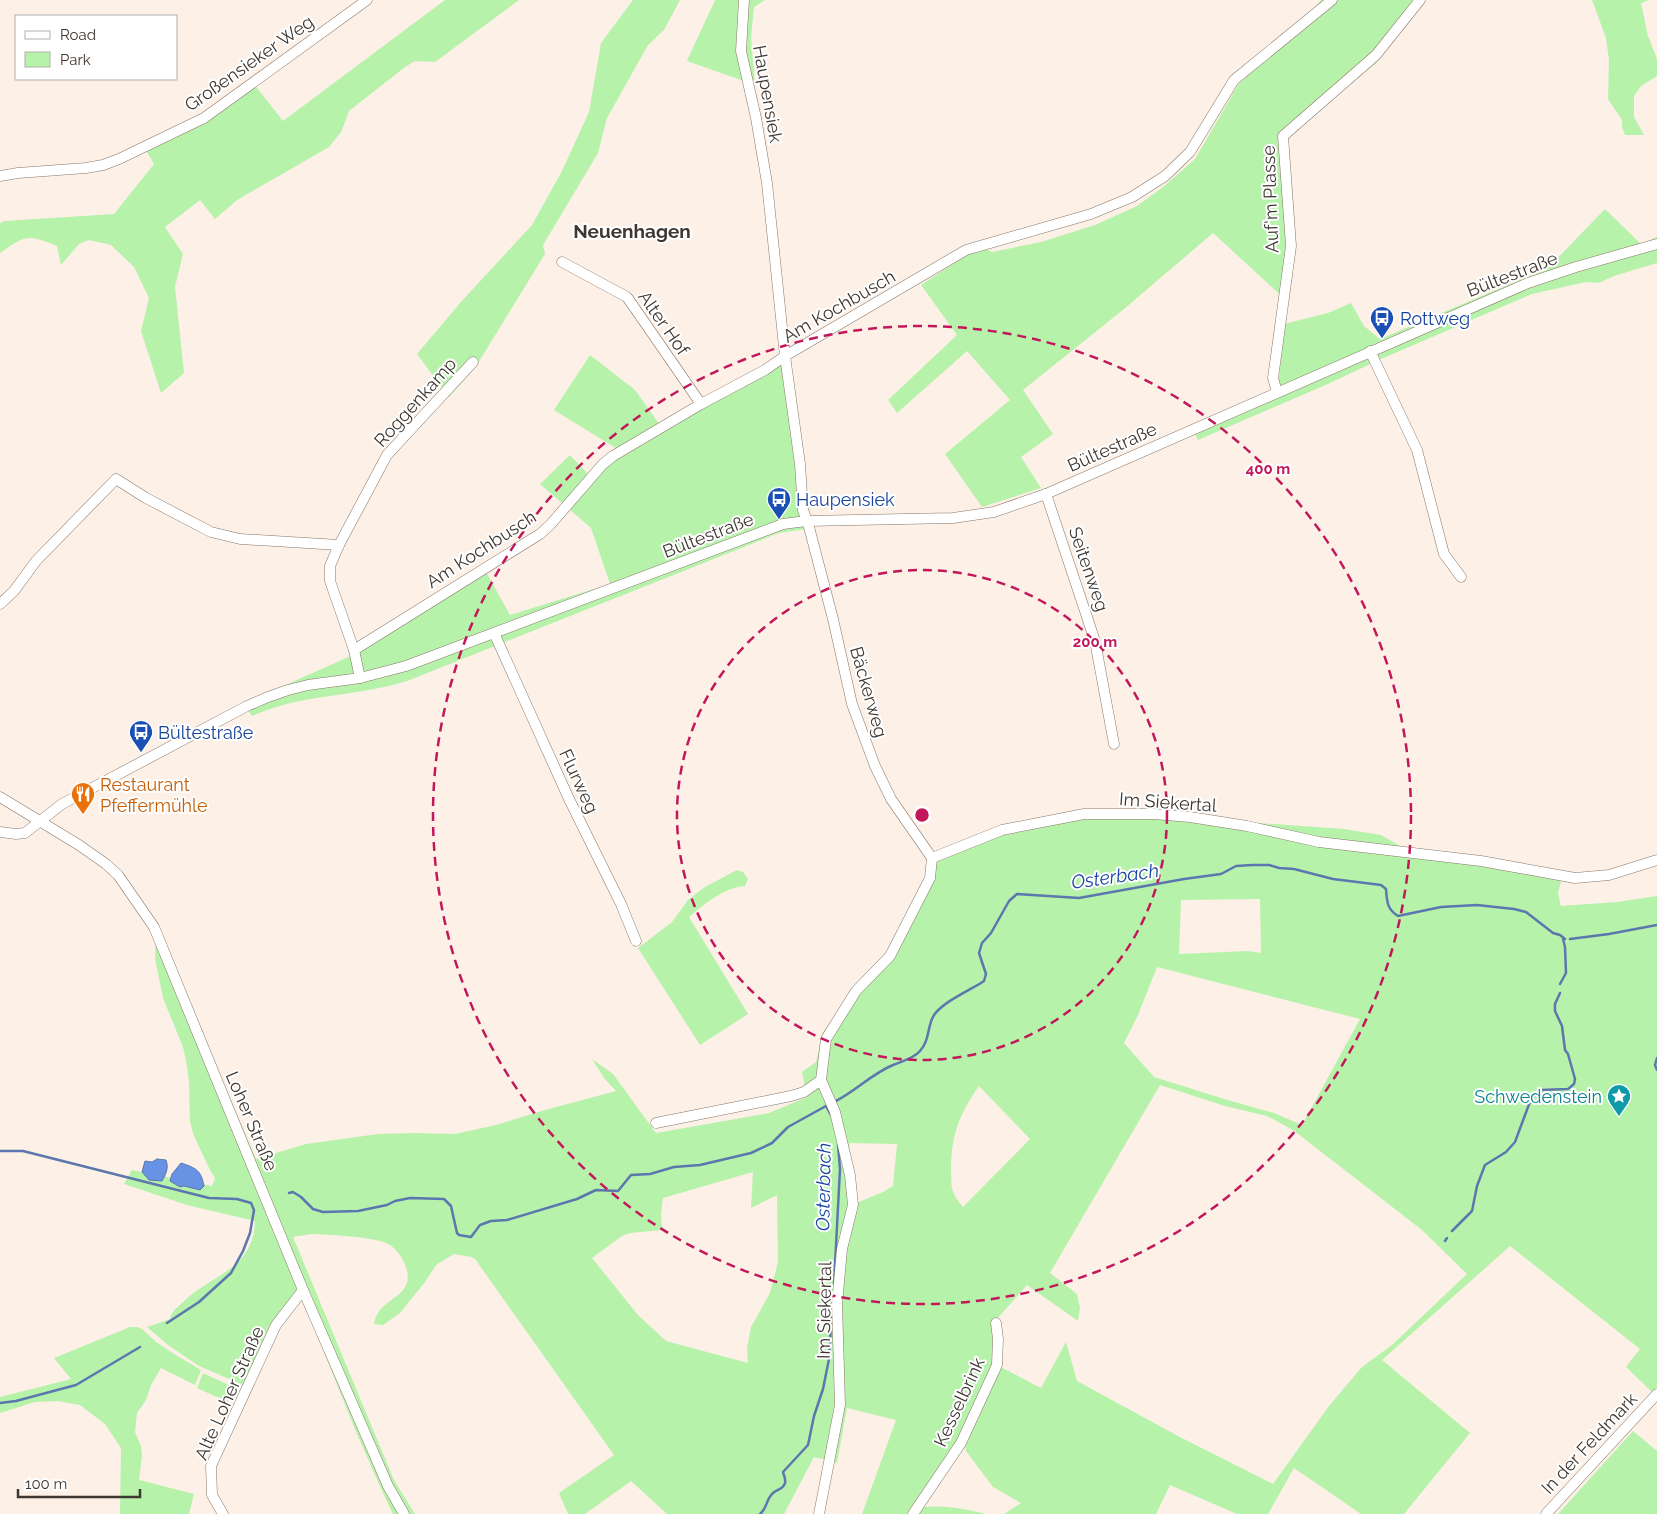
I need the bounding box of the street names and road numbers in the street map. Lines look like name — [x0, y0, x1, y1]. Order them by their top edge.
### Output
street label: Großensieker Weg — [180, 11, 318, 115]
street label: Haupensiek — [749, 44, 787, 145]
street label: Auf'm Plasse — [1258, 144, 1282, 253]
street label: Bültestraße — [1464, 247, 1561, 301]
street label: Am Kochbusch — [779, 265, 899, 347]
street label: Alter Hof — [634, 287, 694, 360]
street label: Roggenkamp — [370, 353, 460, 451]
street label: Bültestraße — [1064, 418, 1160, 476]
street label: Am Kochbusch — [422, 506, 540, 592]
street label: Bültestraße — [660, 508, 757, 562]
street label: Seitenweg — [1065, 524, 1113, 614]
street label: Bäckerweg — [846, 644, 892, 740]
street label: Flurweg — [555, 746, 603, 816]
street label: Im Siekertal — [1119, 788, 1218, 816]
street label: Loher Straße — [222, 1068, 283, 1174]
street label: Im Siekertal — [813, 1261, 835, 1359]
street label: Alte Loher Straße — [190, 1323, 268, 1463]
street label: Kesselbrink — [929, 1354, 989, 1450]
street label: In der Feldmark — [1537, 1388, 1642, 1498]

